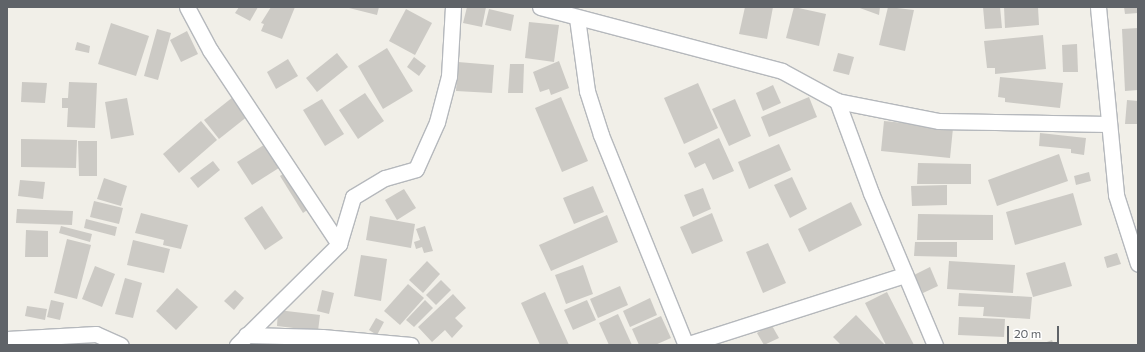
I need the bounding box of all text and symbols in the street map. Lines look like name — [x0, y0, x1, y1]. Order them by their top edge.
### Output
scale bar — [1009, 318, 1061, 344]
text: 20 m — [1014, 326, 1041, 340]

